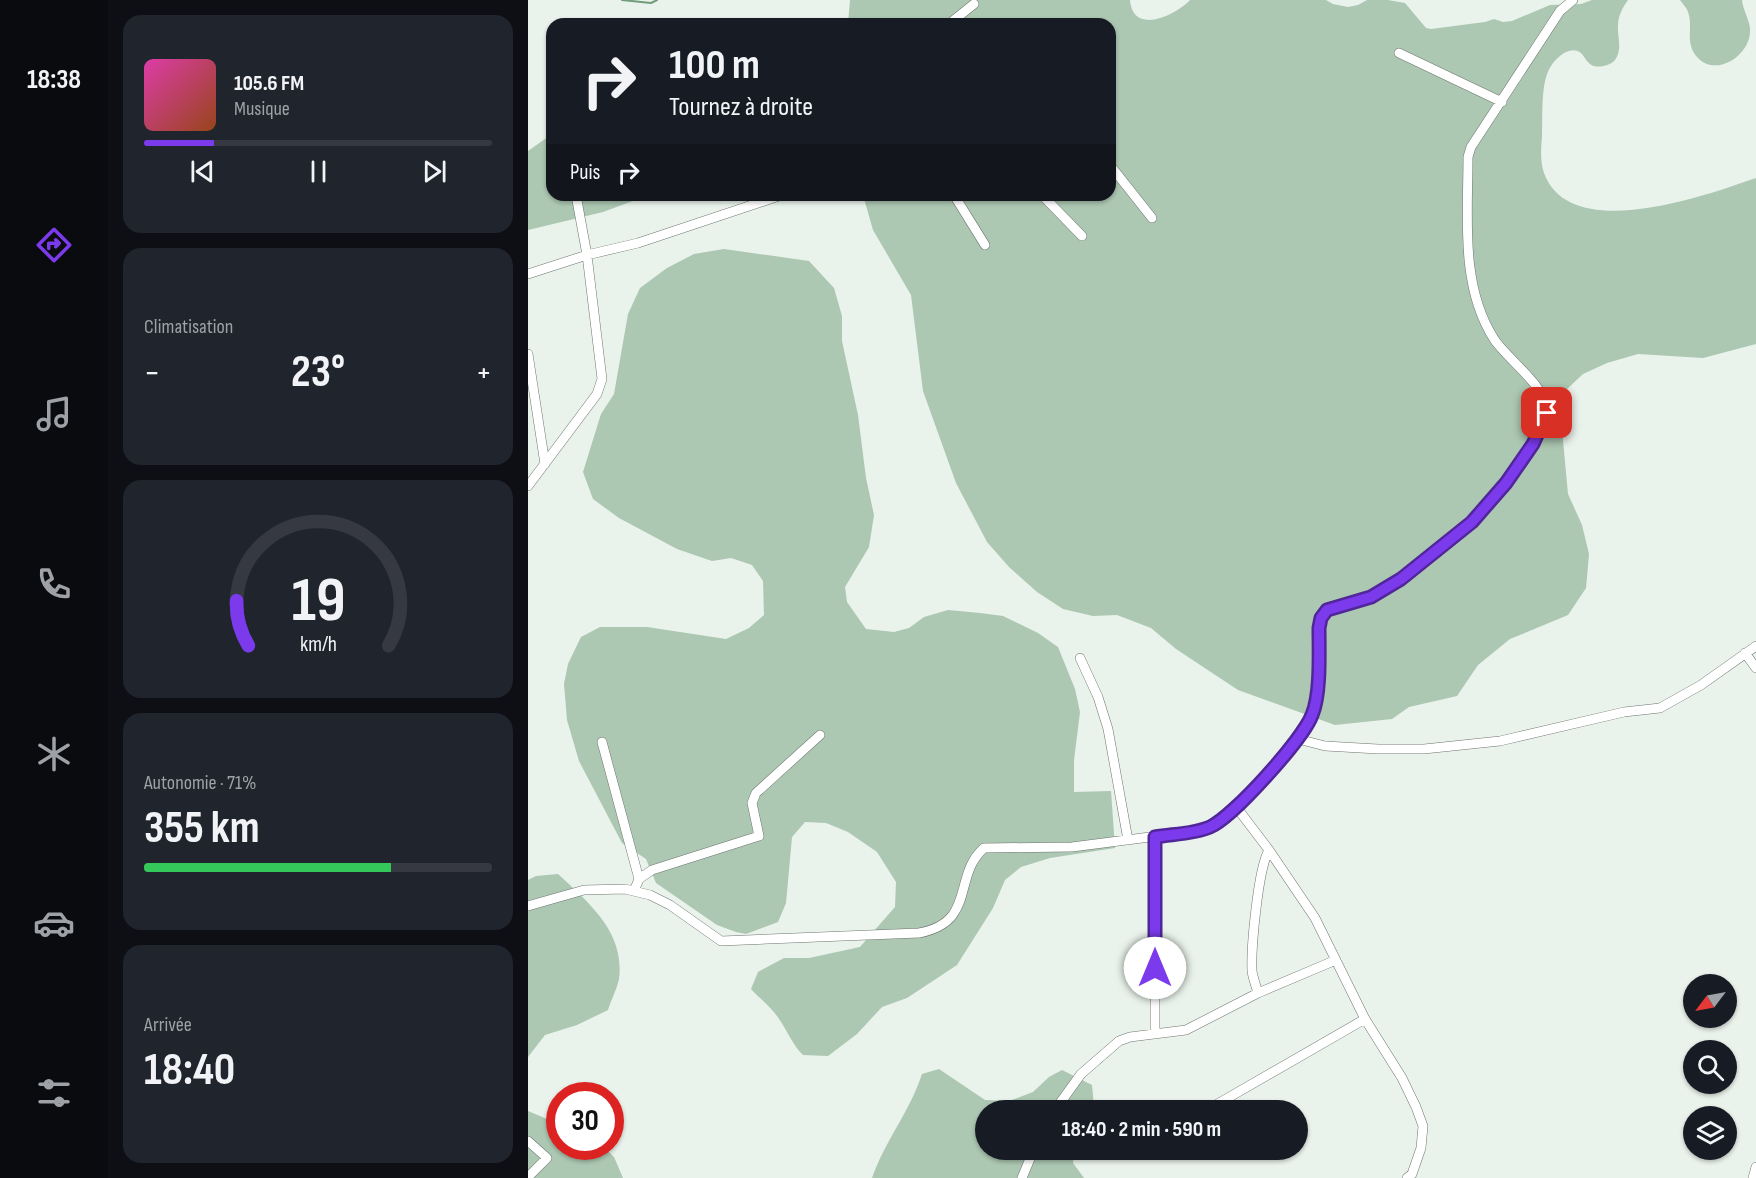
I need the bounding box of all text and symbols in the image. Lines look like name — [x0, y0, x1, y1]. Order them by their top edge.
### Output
text: 100 m — [669, 40, 760, 91]
icon: right — [570, 42, 648, 120]
text: 18:38 — [27, 64, 81, 96]
text: 105.6 FM — [234, 70, 304, 97]
text: Tournez à droite — [669, 91, 813, 123]
text: Musique — [234, 97, 290, 121]
icon: previous — [186, 155, 219, 188]
icon: pause — [302, 155, 335, 188]
icon: next — [418, 155, 451, 188]
icon: right — [612, 156, 645, 189]
text: Puis — [570, 159, 600, 186]
icon: directions — [33, 224, 75, 266]
text: Climatisation — [144, 315, 233, 339]
text: 23° — [291, 345, 345, 400]
text: − — [144, 353, 160, 393]
text: + — [476, 353, 492, 393]
pin — [1521, 387, 1572, 438]
icon: music — [33, 393, 75, 435]
icon: arrive — [1530, 396, 1563, 429]
icon: phone — [33, 563, 75, 605]
text: 19 — [291, 564, 345, 639]
text: km/h — [299, 632, 337, 657]
icon: climate — [33, 733, 75, 775]
text: Autonomie · 71% — [144, 771, 257, 795]
text: 355 km — [144, 801, 260, 856]
icon: car — [33, 902, 75, 944]
position arrow — [1123, 936, 1187, 1000]
north arrow — [1683, 974, 1737, 1028]
map controls — [1683, 974, 1737, 1160]
text: Arrivée — [144, 1013, 192, 1037]
button: search — [1683, 1040, 1737, 1094]
text: 18:40 — [144, 1043, 235, 1098]
icon: filters — [33, 1072, 75, 1114]
speed limit sign: 30 — [546, 1082, 624, 1160]
button: layers — [1683, 1106, 1737, 1160]
text: 18:40 · 2 min · 590 m — [1062, 1116, 1221, 1143]

